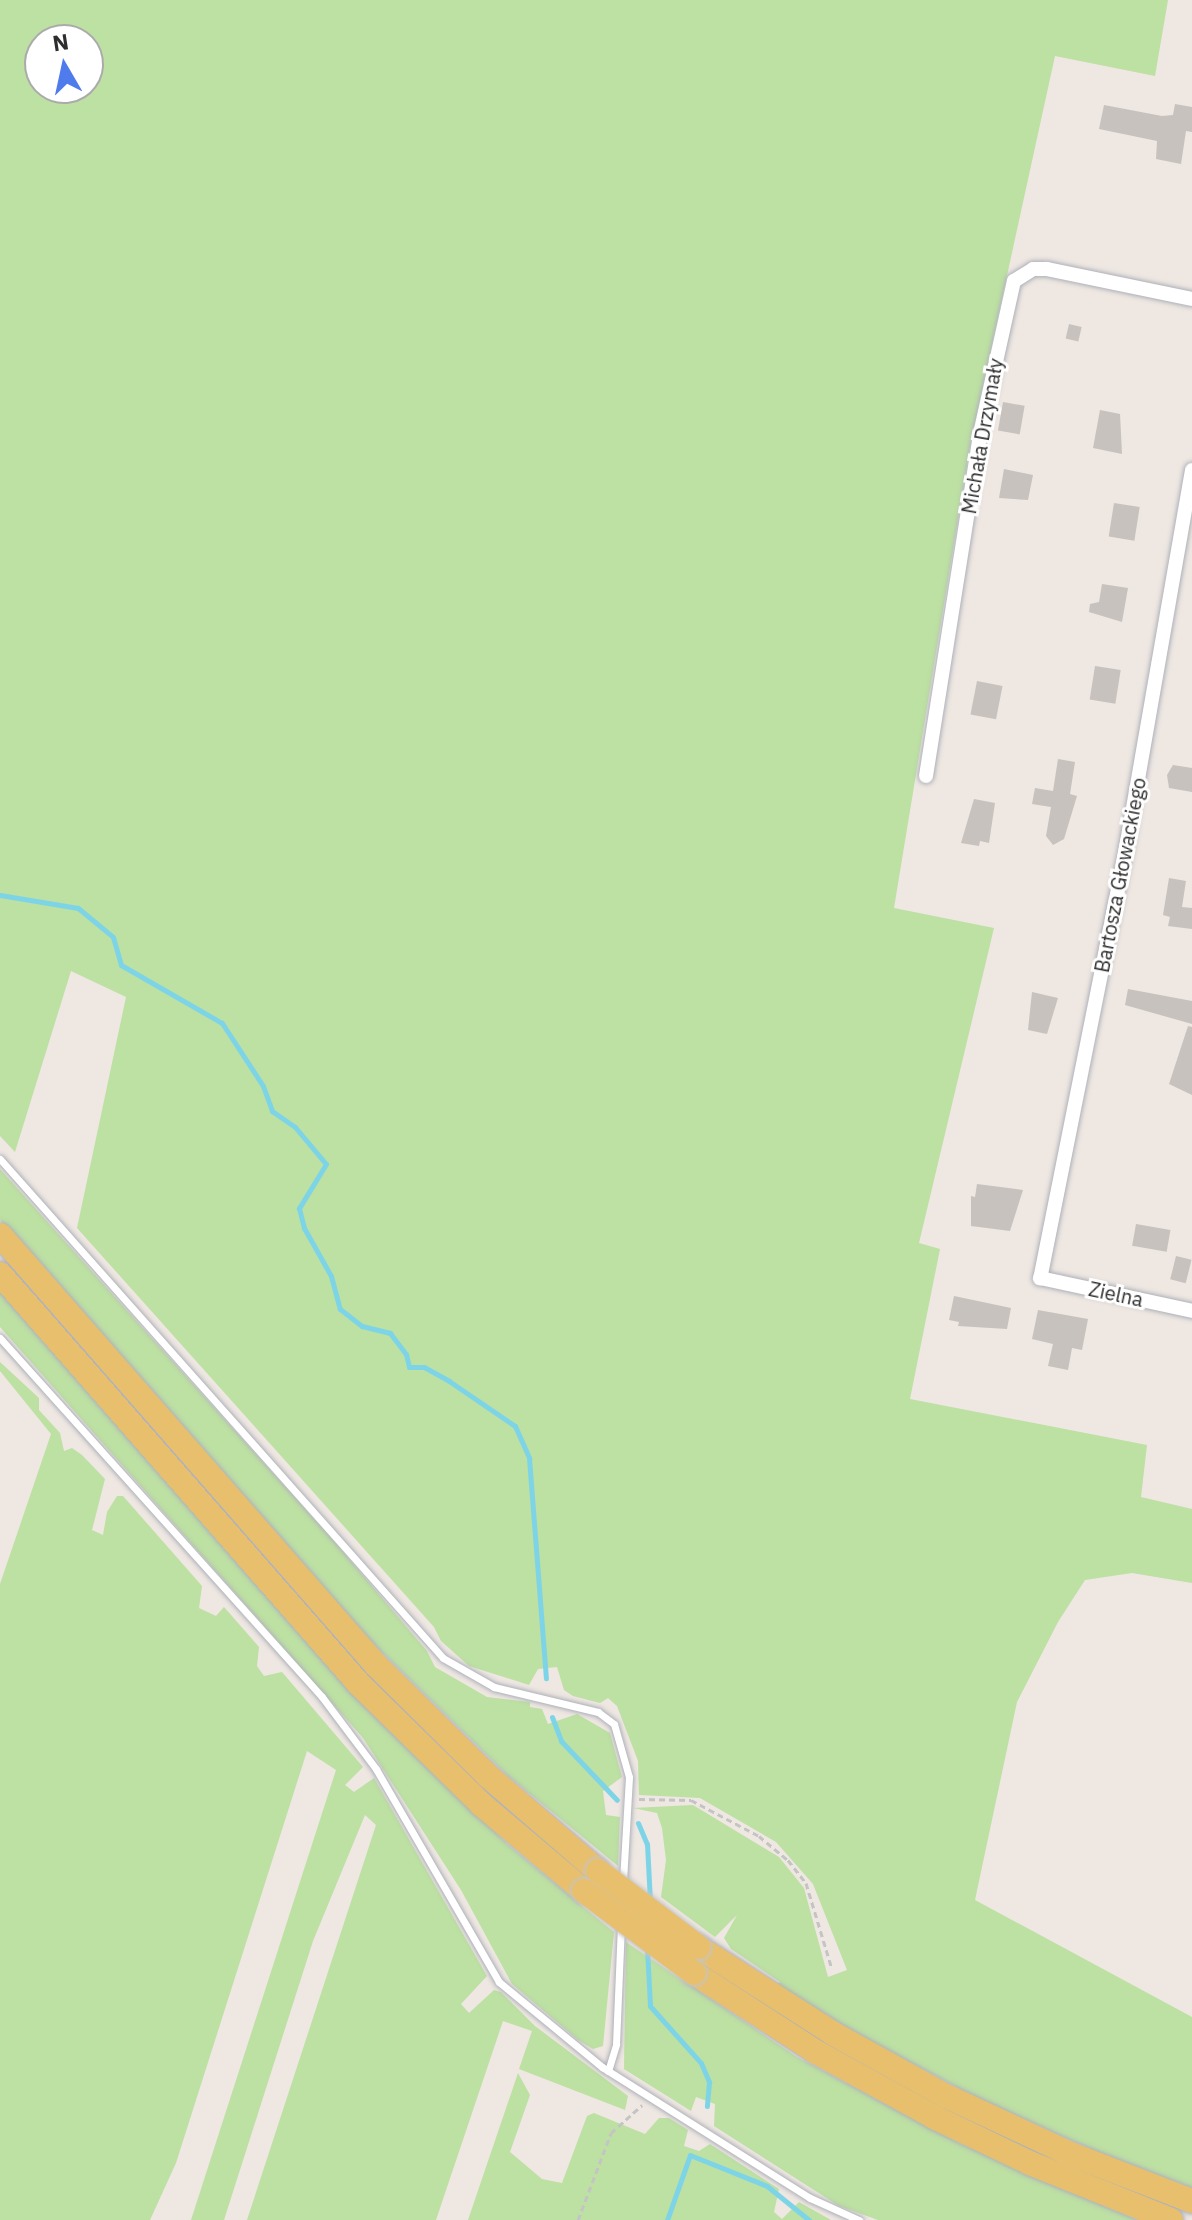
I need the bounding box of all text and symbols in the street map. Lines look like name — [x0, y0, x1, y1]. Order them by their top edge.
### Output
north arrow — [24, 24, 104, 104]
text: N — [50, 26, 71, 57]
street label: Michała Drzymały — [956, 356, 1008, 516]
street label: Bartosza Głowackiego — [1089, 775, 1151, 975]
street label: Zielna — [1087, 1277, 1145, 1311]

